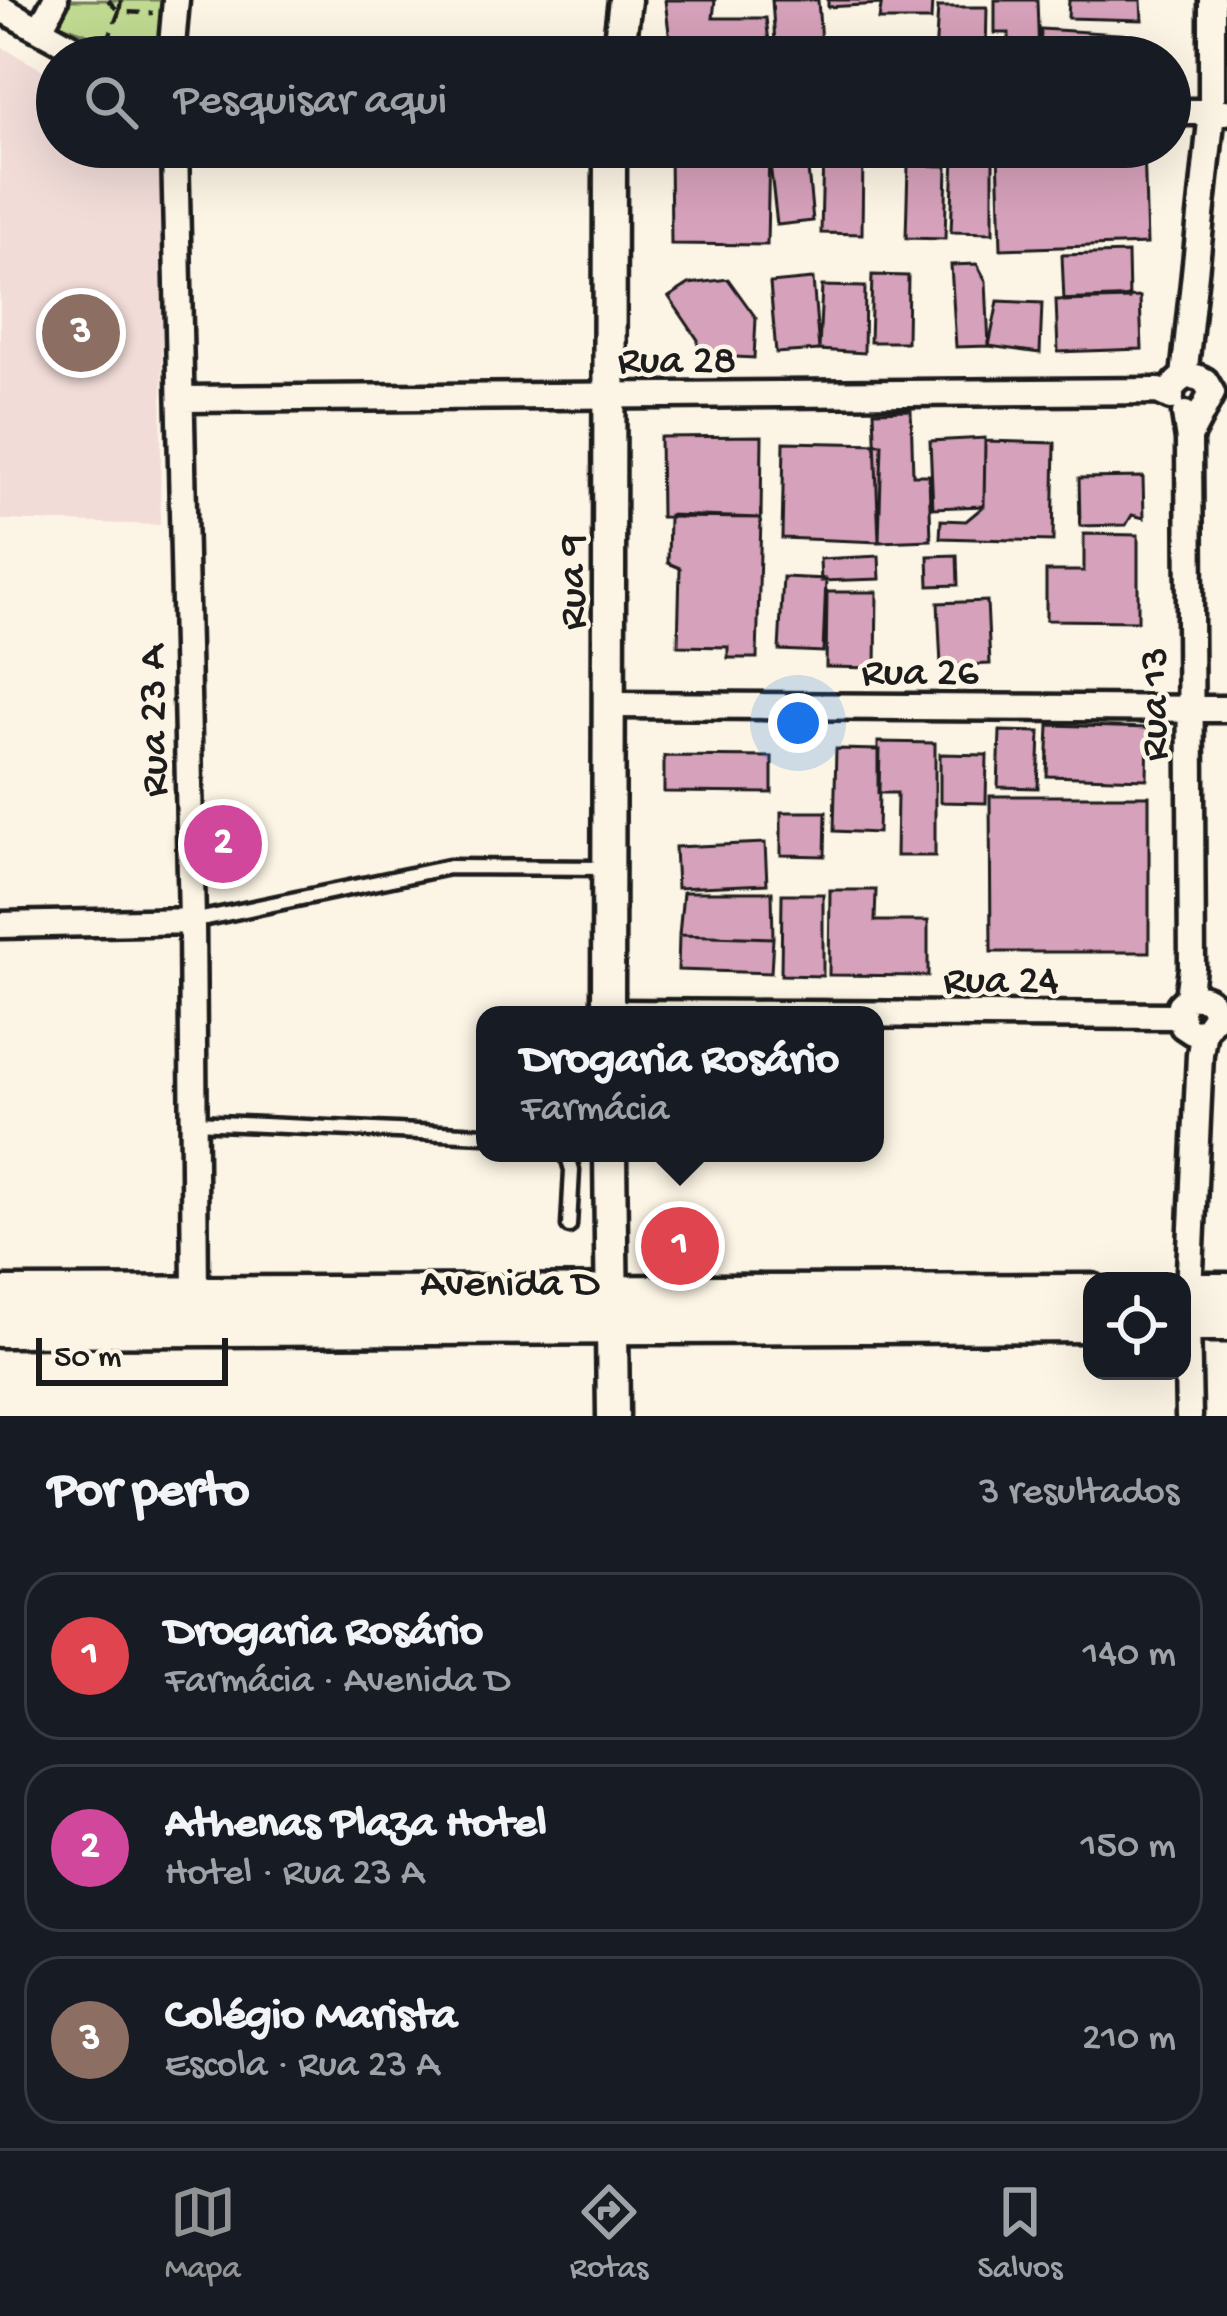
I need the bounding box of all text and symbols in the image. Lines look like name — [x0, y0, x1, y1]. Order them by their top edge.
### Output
search box — [36, 36, 1191, 168]
icon: search — [78, 69, 144, 135]
text: Pesquisar aqui — [174, 76, 447, 129]
pin: 3 — [42, 288, 120, 378]
street label: Rua 28 — [618, 339, 736, 388]
street label: Rua 9 — [550, 533, 601, 630]
street label: Rua 23 A — [131, 642, 182, 797]
street label: Rua 13 — [1133, 647, 1182, 761]
street label: Rua 26 — [862, 651, 979, 700]
your location — [768, 693, 828, 753]
pin: 2 — [184, 799, 262, 889]
street label: Rua 24 — [943, 959, 1059, 1008]
popup — [476, 1006, 884, 1162]
text: Drogaria Rosário — [521, 1035, 839, 1088]
text: Farmácia — [521, 1088, 669, 1134]
pin: 1 — [641, 1201, 719, 1291]
street label: Avenida D — [420, 1262, 600, 1311]
map controls — [1083, 1272, 1191, 1380]
button: locate — [1083, 1272, 1191, 1380]
scale bar — [36, 1332, 228, 1385]
text: 50 m — [54, 1340, 121, 1378]
text: Por perto — [48, 1464, 250, 1524]
text: 3 resultados — [979, 1471, 1179, 1517]
text: Drogaria Rosário — [165, 1607, 483, 1660]
text: 1 — [82, 1633, 98, 1679]
text: 140 m — [1083, 1633, 1176, 1679]
text: Farmácia · Avenida D — [165, 1660, 510, 1706]
text: Athenas Plaza Hotel — [165, 1799, 547, 1852]
text: 2 — [80, 1825, 100, 1871]
text: 150 m — [1081, 1825, 1176, 1871]
text: Hotel · Rua 23 A — [165, 1852, 424, 1898]
text: Colégio Marista — [165, 1991, 457, 2044]
text: 3 — [80, 2017, 100, 2063]
text: 210 m — [1082, 2017, 1176, 2063]
text: Escola · Rua 23 A — [165, 2044, 439, 2090]
tab: Mapa — [165, 2179, 240, 2289]
tab: Rotas — [570, 2179, 648, 2289]
tab: Salvos — [978, 2179, 1062, 2289]

